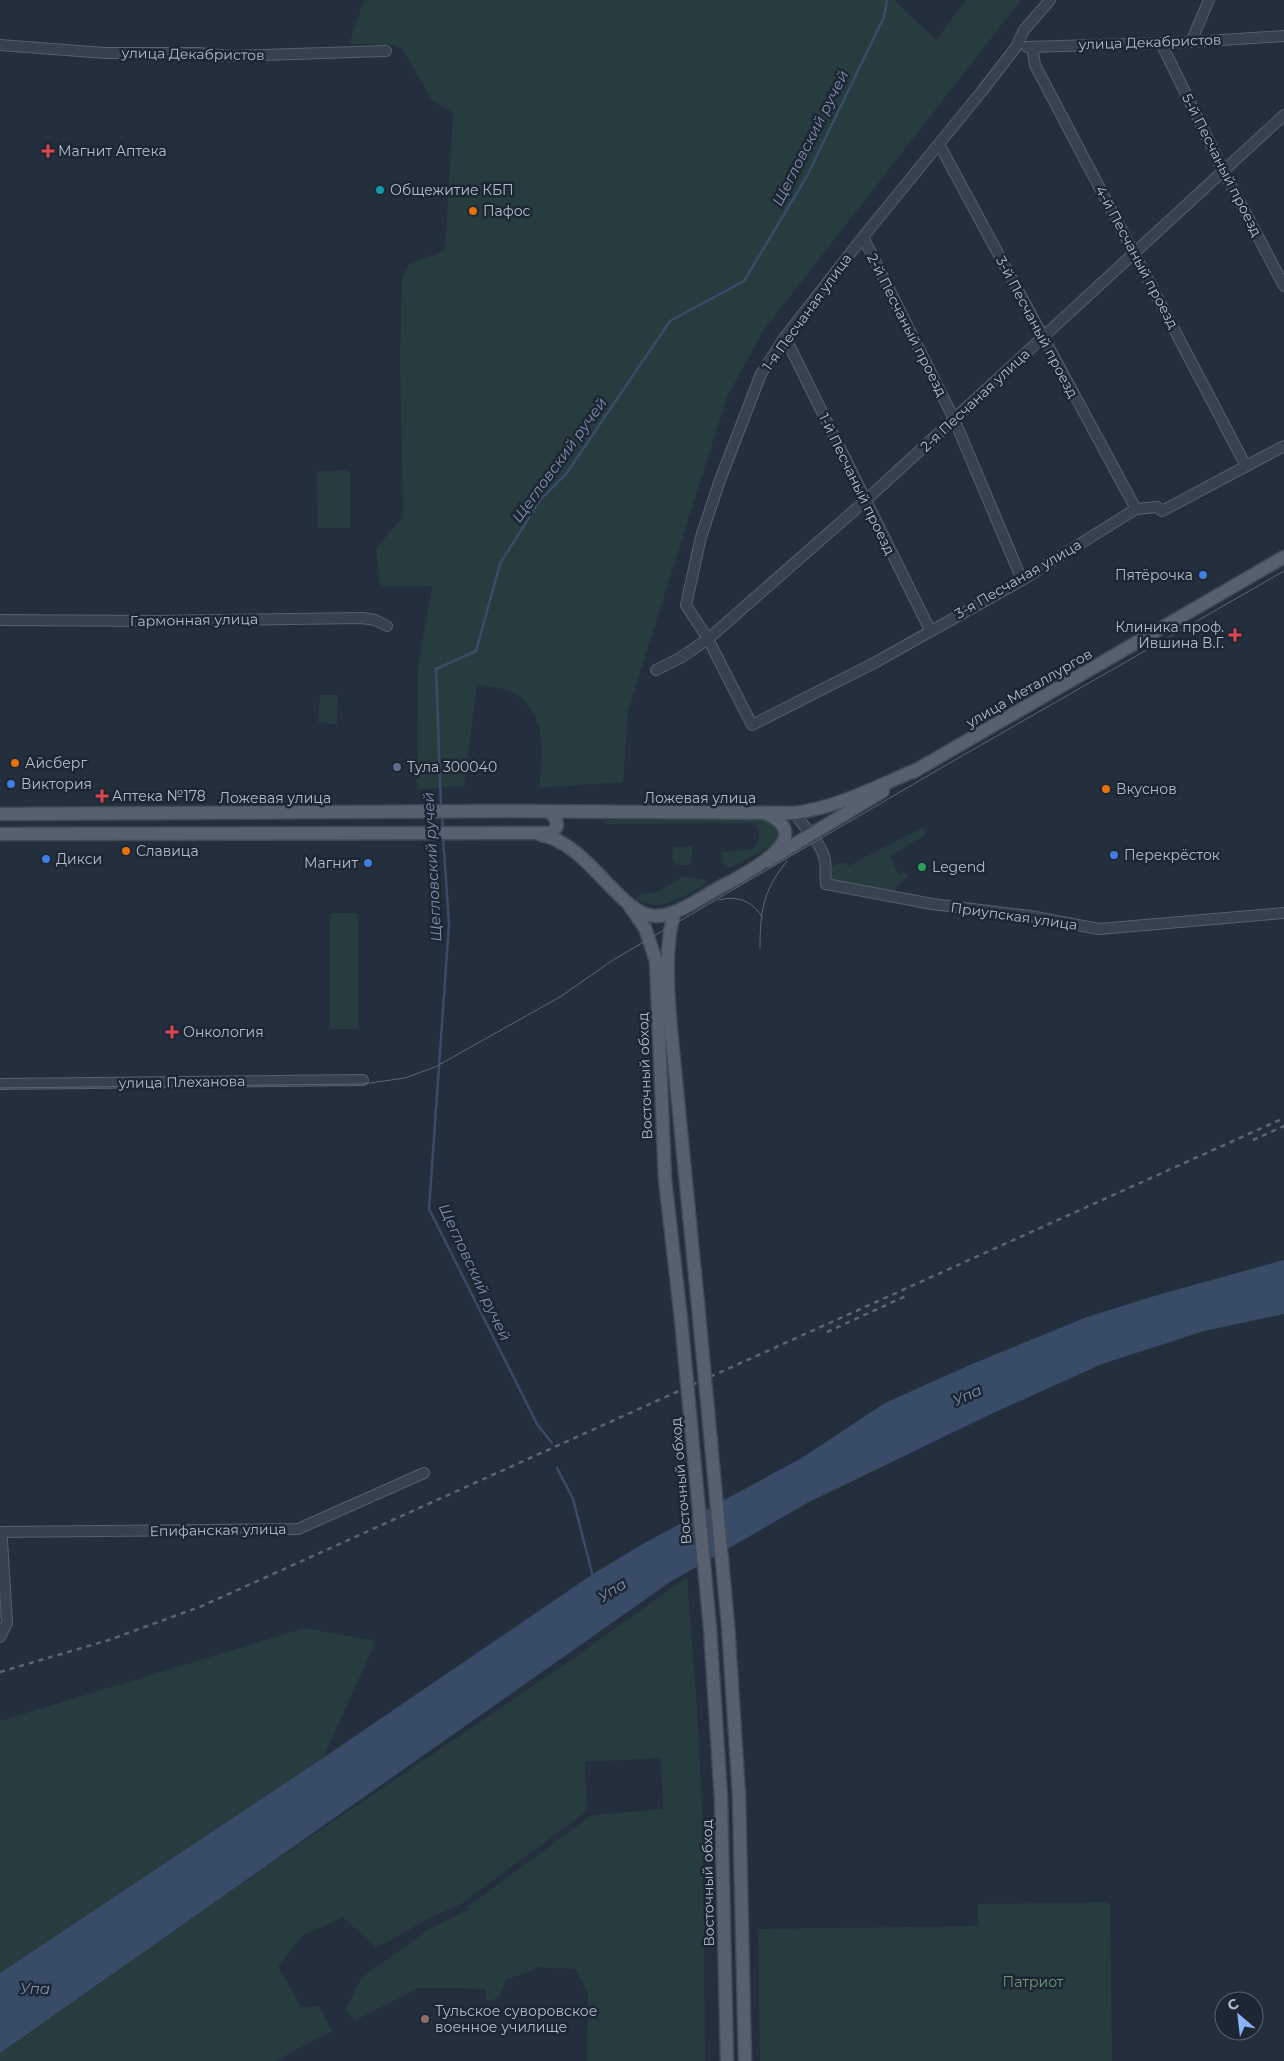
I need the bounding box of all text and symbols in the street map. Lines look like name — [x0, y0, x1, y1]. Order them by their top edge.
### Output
street label: улица Декабристов — [1077, 31, 1222, 54]
street label: улица Декабристов — [120, 44, 265, 64]
water label: Щегловский ручей — [768, 67, 852, 209]
street label: 5-й Песчаный проезд — [1178, 90, 1266, 240]
place label: Магнит Аптека — [58, 142, 167, 160]
marker: Магнит Аптека — [42, 145, 54, 157]
place label: Общежитие КБП — [390, 181, 514, 199]
street label: 4-й Песчаный проезд — [1092, 182, 1182, 332]
marker: Общежитие КБП — [374, 184, 386, 196]
place label: Пафос — [483, 202, 531, 220]
marker: Пафос — [467, 205, 479, 217]
street label: 1-я Песчаная улица — [758, 250, 856, 374]
street label: 2-й Песчаный проезд — [863, 250, 951, 400]
street label: 3-й Песчаный проезд — [992, 253, 1082, 401]
street label: 2-я Песчаная улица — [917, 345, 1033, 455]
water label: Щегловский ручей — [507, 394, 611, 526]
street label: 1-й Песчаный проезд — [815, 410, 899, 558]
street label: 3-я Песчаная улица — [951, 535, 1085, 623]
place label: Пятёрочка — [1115, 566, 1193, 584]
marker: Пятёрочка — [1197, 569, 1209, 581]
street label: Гармонная улица — [130, 610, 258, 630]
place label: Клиника проф. Ившина В.Г. — [1115, 618, 1224, 652]
marker: Клиника проф. Ившина В.Г. — [1228, 628, 1242, 642]
street label: улица Металлургов — [962, 644, 1095, 732]
place label: Айсберг — [25, 754, 87, 772]
marker: Айсберг — [9, 757, 21, 769]
place label: Тула 300040 — [407, 758, 497, 776]
marker: Тула 300040 — [391, 761, 403, 773]
place label: Виктория — [21, 775, 92, 793]
marker: Виктория — [5, 778, 17, 790]
place label: Вкуснов — [1116, 780, 1177, 798]
marker: Вкуснов — [1100, 783, 1112, 795]
place label: Аптека №178 — [112, 787, 206, 805]
street label: Ложевая улица — [219, 789, 331, 807]
street label: Ложевая улица — [644, 789, 756, 807]
marker: Аптека №178 — [96, 790, 108, 802]
water label: Щегловский ручей — [419, 792, 445, 942]
place label: Славица — [136, 842, 199, 860]
marker: Славица — [120, 845, 132, 857]
place label: Перекрёсток — [1124, 846, 1220, 864]
marker: Перекрёсток — [1108, 849, 1120, 861]
place label: Дикси — [56, 850, 102, 868]
marker: Дикси — [40, 853, 52, 865]
place label: Магнит — [304, 854, 358, 872]
marker: Магнит — [362, 857, 374, 869]
place label: Legend — [932, 858, 986, 876]
marker: Legend — [916, 861, 928, 873]
street label: Приупская улица — [949, 898, 1079, 934]
street label: Восточный обход — [634, 1012, 656, 1140]
place label: Онкология — [183, 1023, 264, 1041]
marker: Онкология — [165, 1025, 179, 1039]
street label: улица Плеханова — [118, 1072, 245, 1092]
water label: Щегловский ручей — [435, 1200, 515, 1344]
water label: Упа — [949, 1380, 985, 1410]
street label: Восточный обход — [666, 1417, 696, 1545]
street label: Епифанская улица — [149, 1520, 287, 1540]
water label: Упа — [594, 1574, 630, 1606]
street label: Восточный обход — [698, 1819, 718, 1947]
park label: Патриот — [1003, 1973, 1064, 1991]
water label: Упа — [20, 1979, 50, 1998]
north arrow — [1214, 1991, 1264, 2041]
text: С — [1224, 1994, 1242, 2015]
place label: Тульское суворовское военное училище — [435, 2002, 597, 2036]
marker: Тульское суворовское военное училище — [419, 2013, 431, 2025]

